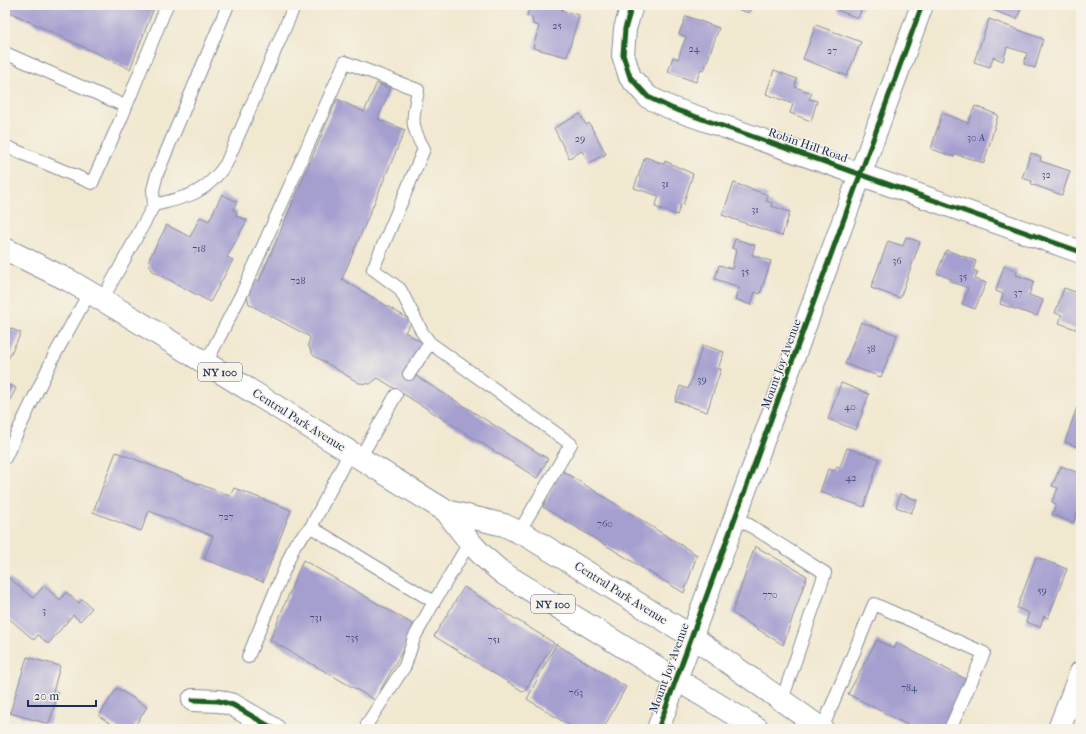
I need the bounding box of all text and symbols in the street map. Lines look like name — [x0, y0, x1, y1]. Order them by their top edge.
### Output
house number: 25 — [552, 20, 562, 32]
house number: 24 — [688, 43, 701, 55]
house number: 27 — [827, 45, 837, 57]
street label: Robin Hill Road — [767, 125, 850, 165]
house number: 30 A — [967, 132, 986, 144]
house number: 29 — [575, 133, 585, 145]
house number: 32 — [1041, 169, 1051, 181]
house number: 31 — [661, 178, 669, 190]
house number: 31 — [751, 204, 759, 216]
house number: 718 — [192, 243, 206, 255]
house number: 36 — [892, 255, 902, 267]
house number: 35 — [741, 266, 749, 278]
house number: 35 — [959, 271, 967, 283]
house number: 728 — [291, 275, 305, 287]
house number: 37 — [1014, 287, 1023, 299]
street label: Mount Joy Avenue — [758, 317, 804, 411]
house number: 38 — [866, 343, 876, 355]
road number: NY 100 — [198, 363, 242, 381]
house number: 39 — [697, 374, 707, 386]
street label: Central Park Avenue — [250, 386, 348, 454]
house number: 40 — [844, 401, 856, 413]
house number: 42 — [845, 472, 857, 484]
house number: 727 — [219, 511, 234, 523]
house number: 760 — [597, 518, 613, 530]
street label: Central Park Avenue — [572, 559, 670, 627]
house number: 59 — [1037, 585, 1047, 597]
house number: 770 — [762, 589, 778, 601]
road number: NY 100 — [531, 595, 575, 613]
house number: 3 — [42, 605, 46, 617]
house number: 731 — [310, 612, 322, 624]
street label: Mount Joy Avenue — [646, 621, 692, 715]
house number: 735 — [345, 632, 359, 644]
house number: 751 — [488, 634, 500, 646]
scale bar — [28, 682, 96, 708]
house number: 784 — [901, 682, 918, 694]
house number: 763 — [569, 687, 583, 699]
text: 20 m — [34, 689, 59, 703]

